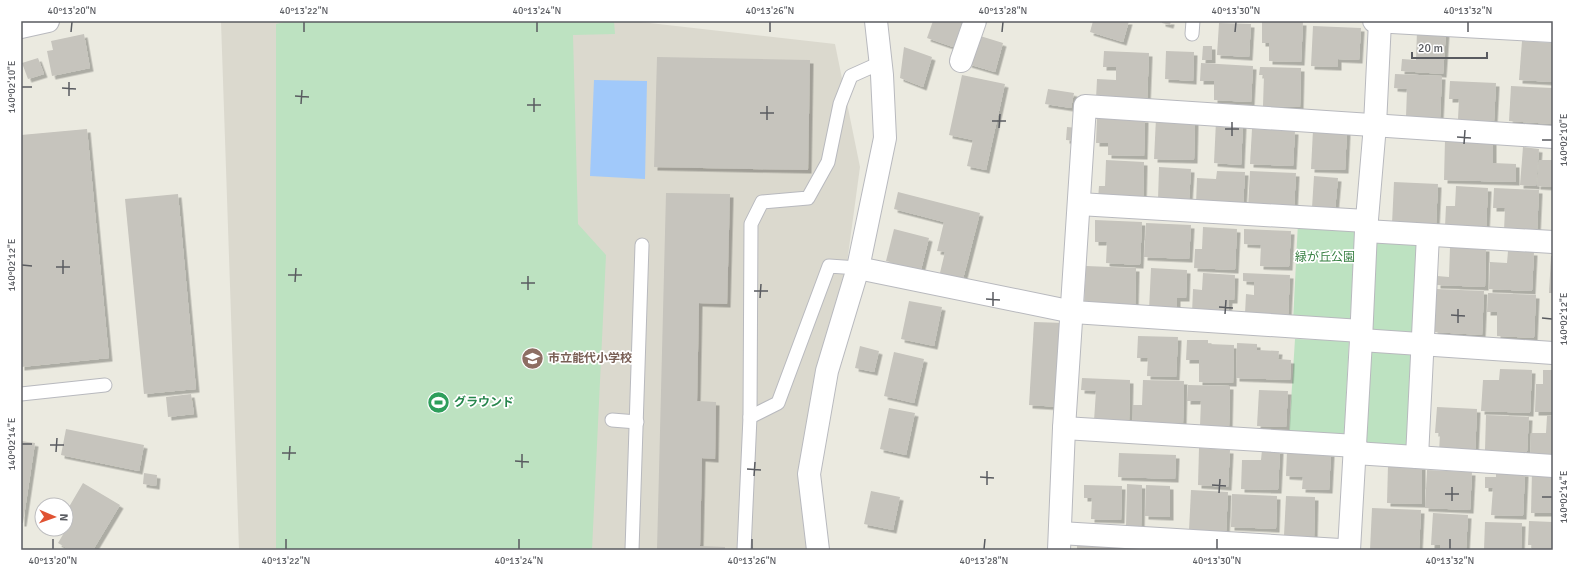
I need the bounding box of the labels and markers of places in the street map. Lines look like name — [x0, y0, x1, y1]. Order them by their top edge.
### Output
school or university icon: 市立能代小学校 — [520, 345, 546, 371]
place label: 市立能代小学校 — [548, 351, 632, 366]
sports icon: グラウンド — [425, 389, 451, 415]
place label: グラウンド — [454, 395, 514, 410]

